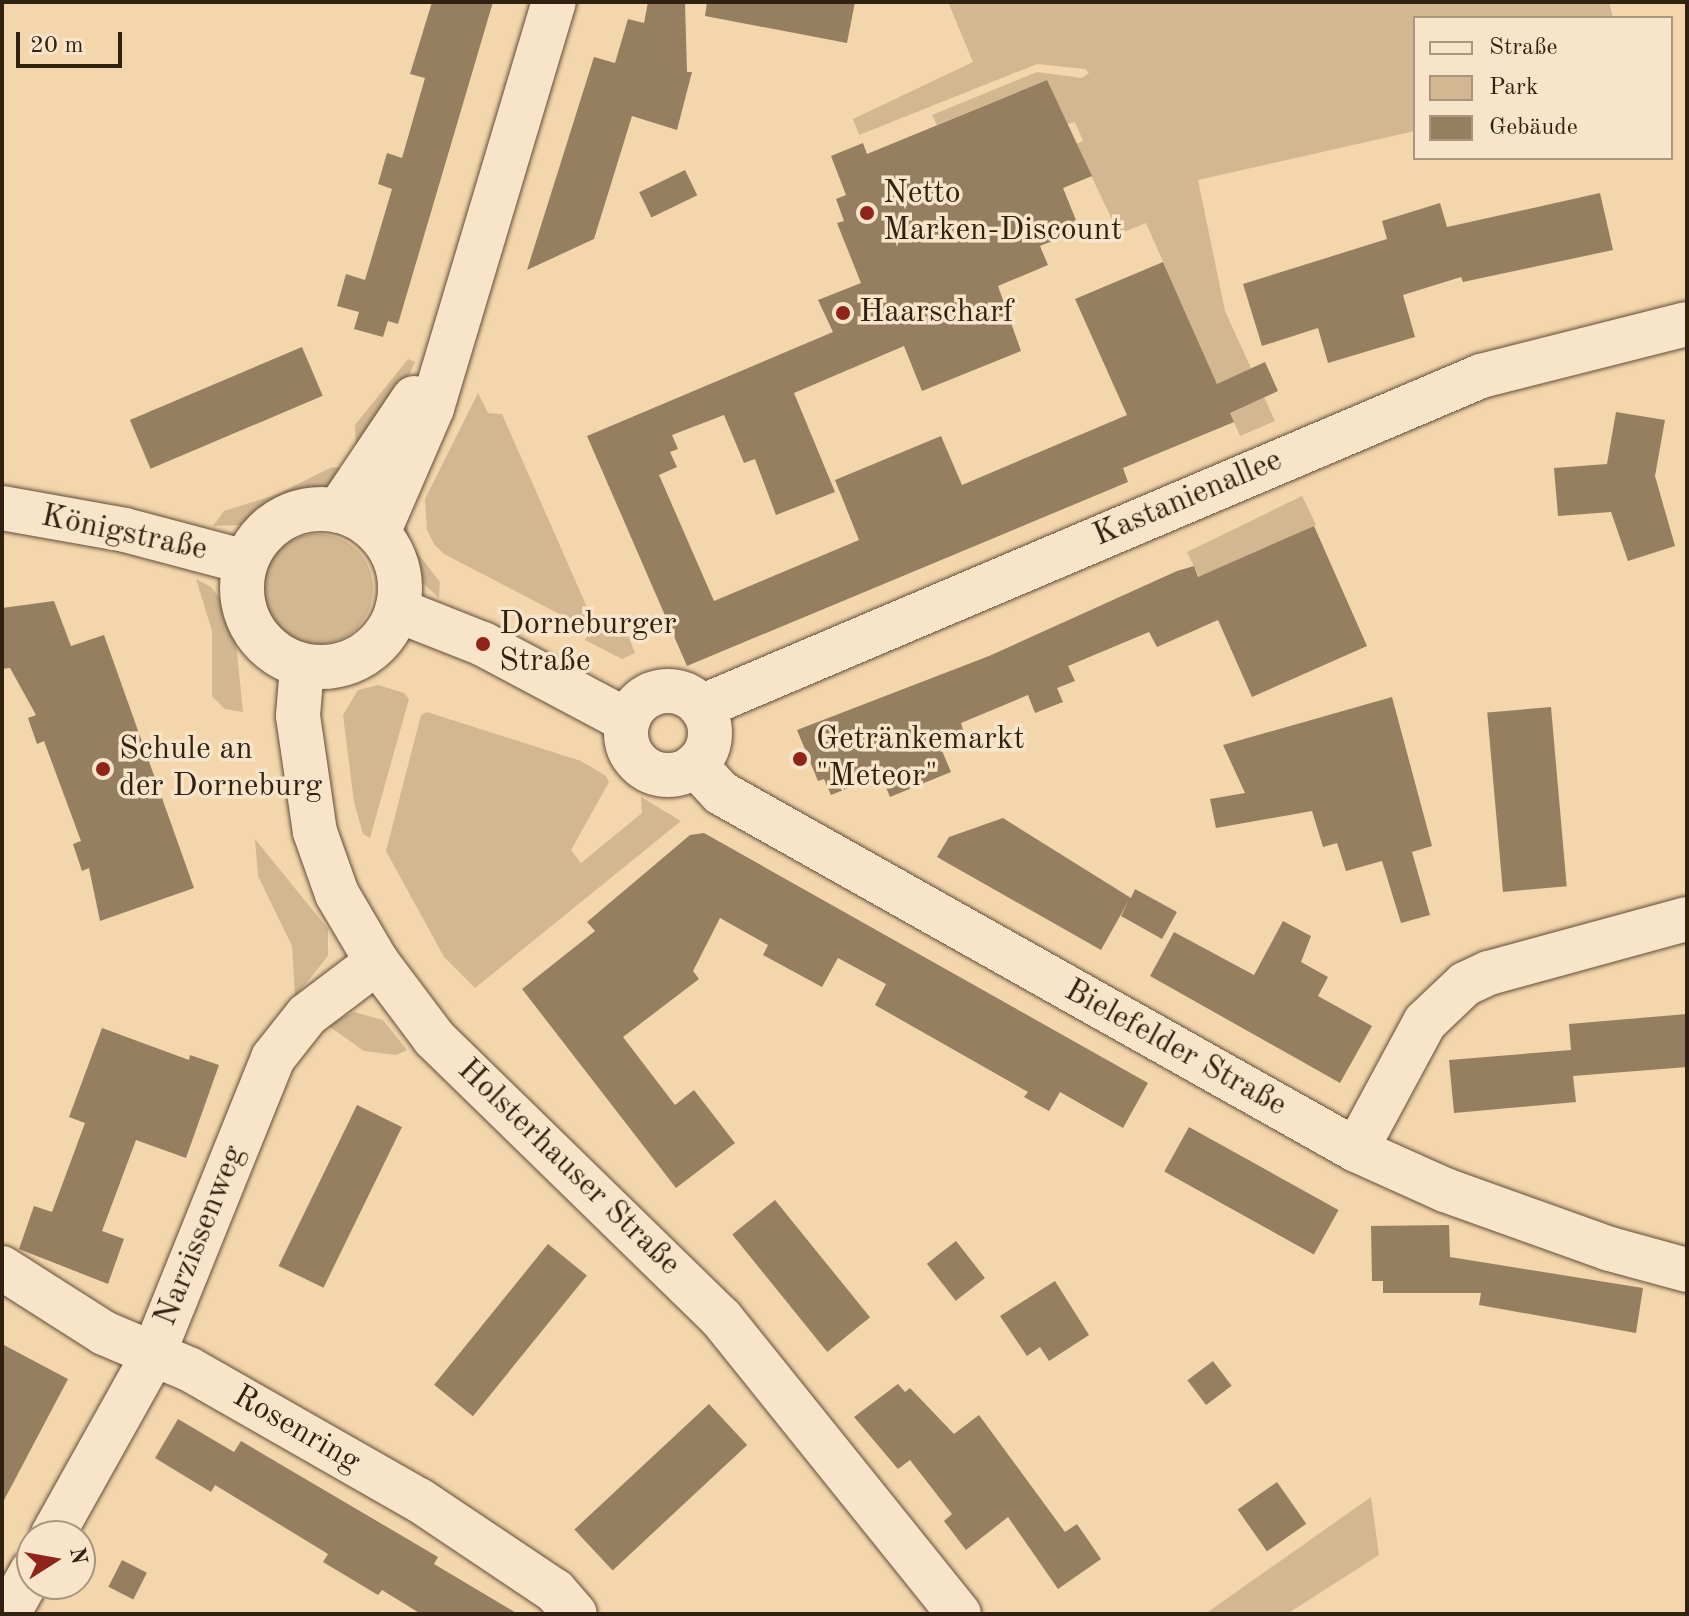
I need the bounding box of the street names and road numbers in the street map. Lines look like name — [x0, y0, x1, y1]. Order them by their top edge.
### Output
street label: Kastanienallee — [1088, 442, 1288, 556]
street label: Königstraße — [37, 498, 211, 570]
street label: Bielefelder Straße — [1057, 972, 1293, 1126]
street label: Holsterhauser Straße — [448, 1052, 688, 1284]
street label: Narzissenweg — [147, 1140, 255, 1332]
street label: Rosenring — [225, 1378, 367, 1482]

